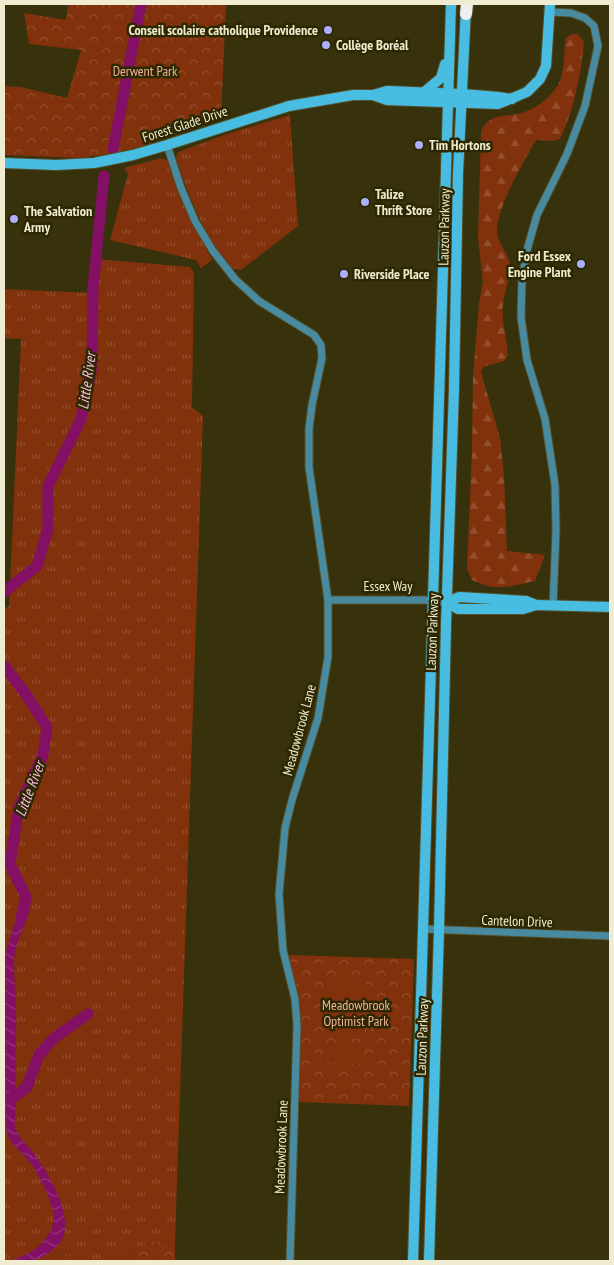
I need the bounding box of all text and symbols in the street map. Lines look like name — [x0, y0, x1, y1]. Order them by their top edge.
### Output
place label: Conseil scolaire catholique Providence — [128, 21, 318, 39]
marker: Conseil scolaire catholique Providence — [322, 24, 334, 36]
place label: Collège Boréal — [336, 36, 409, 54]
marker: Collège Boréal — [320, 39, 332, 51]
park label: Derwent Park — [113, 62, 178, 80]
street label: Forest Glade Drive — [140, 102, 230, 146]
place label: Tim Hortons — [429, 136, 491, 154]
marker: Tim Hortons — [413, 139, 425, 151]
place label: Talize Thrift Store — [375, 185, 432, 219]
street label: Lauzon Parkway — [434, 187, 454, 266]
marker: Talize Thrift Store — [359, 196, 371, 208]
place label: The Salvation Army — [23, 202, 92, 236]
marker: The Salvation Army — [8, 213, 20, 225]
place label: Ford Essex Engine Plant — [508, 247, 572, 281]
marker: Ford Essex Engine Plant — [575, 258, 587, 270]
place label: Riverside Place — [354, 265, 430, 283]
marker: Riverside Place — [338, 268, 350, 280]
water label: Little River — [73, 349, 100, 411]
street label: Essex Way — [364, 577, 413, 595]
street label: Lauzon Parkway — [422, 592, 442, 671]
street label: Meadowbrook Lane — [278, 682, 320, 778]
water label: Little River — [10, 757, 49, 819]
street label: Cantelon Drive — [481, 911, 553, 931]
park label: Meadowbrook Optimist Park — [322, 996, 391, 1030]
street label: Lauzon Parkway — [412, 997, 432, 1076]
street label: Meadowbrook Lane — [270, 1100, 292, 1194]

